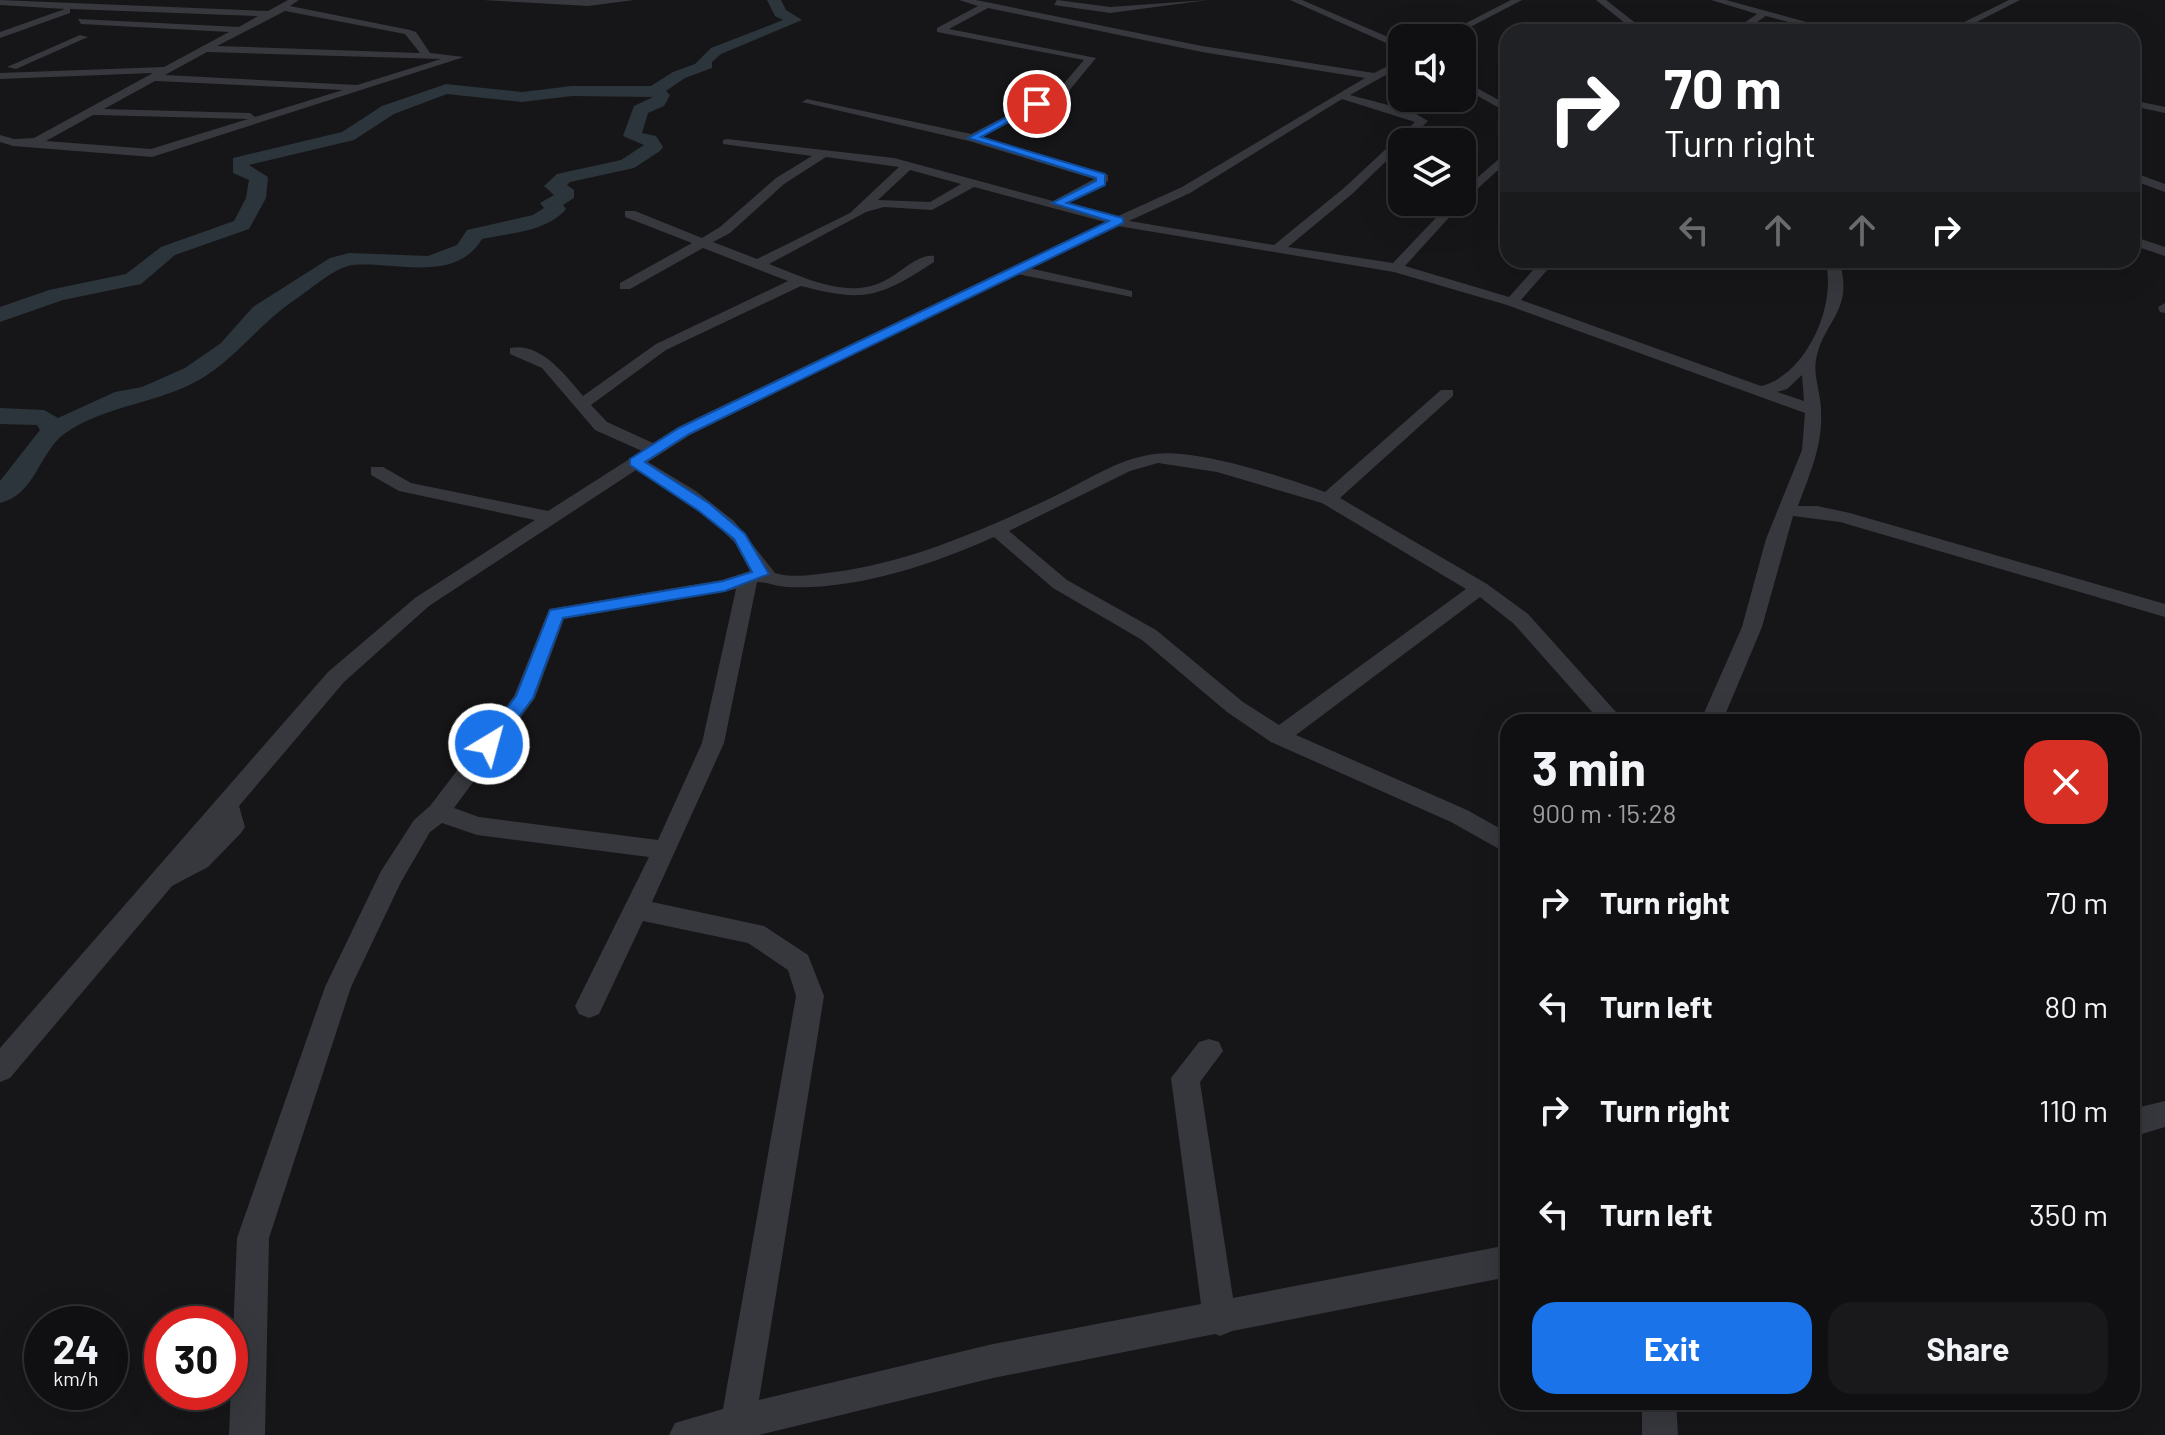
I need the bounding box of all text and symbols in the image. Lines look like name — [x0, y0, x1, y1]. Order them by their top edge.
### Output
map controls — [1388, 24, 1476, 216]
button: sound — [1388, 24, 1476, 112]
text: 70 m — [1664, 53, 1782, 120]
icon: right — [1532, 56, 1636, 160]
pin — [1003, 70, 1071, 138]
icon: arrive — [1015, 82, 1059, 126]
text: Turn right — [1664, 121, 1816, 164]
button: layers — [1388, 128, 1476, 216]
icon: left — [1672, 208, 1716, 252]
icon: ahead — [1756, 208, 1800, 252]
icon: ahead — [1840, 208, 1884, 252]
icon: right — [1924, 208, 1968, 252]
position arrow — [447, 702, 531, 786]
text: 3 min — [1532, 738, 1646, 796]
button: close — [2024, 740, 2108, 824]
text: 900 m · 15:28 — [1532, 797, 1676, 828]
icon: right — [1532, 880, 1576, 924]
text: Turn right — [1600, 884, 1730, 920]
text: 70 m — [2046, 884, 2108, 920]
icon: left — [1532, 984, 1576, 1028]
text: Turn left — [1600, 988, 1713, 1024]
text: 80 m — [2045, 988, 2108, 1024]
icon: right — [1532, 1088, 1576, 1132]
text: Turn right — [1600, 1092, 1730, 1128]
text: 110 m — [2039, 1092, 2108, 1128]
icon: left — [1532, 1192, 1576, 1236]
text: Turn left — [1600, 1196, 1713, 1232]
text: 350 m — [2029, 1196, 2108, 1232]
button: Exit — [1532, 1302, 1812, 1394]
button: Share — [1828, 1302, 2108, 1394]
speed limit sign: 30 — [144, 1306, 248, 1410]
text: 24 — [53, 1324, 99, 1372]
text: km/h — [53, 1366, 99, 1390]

